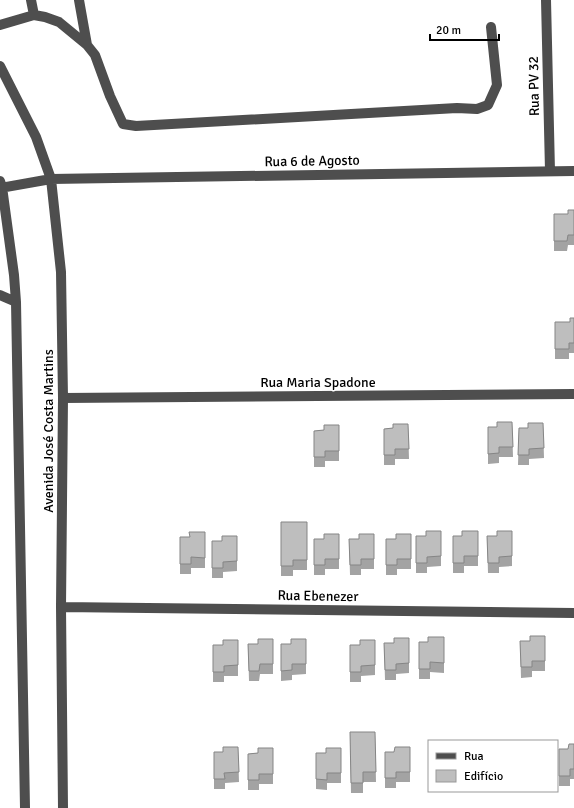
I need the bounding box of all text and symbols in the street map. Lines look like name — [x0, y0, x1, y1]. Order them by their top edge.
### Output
scale bar — [430, 16, 499, 42]
text: 20 m — [436, 23, 461, 38]
street label: Rua PV 32 — [525, 56, 543, 116]
street label: Rua 6 de Agosto — [264, 152, 360, 170]
street label: Avenida José Costa Martins — [40, 349, 57, 513]
street label: Rua Maria Spadone — [260, 374, 376, 391]
street label: Rua Ebenezer — [277, 587, 360, 605]
legend — [428, 740, 558, 792]
text: Rua — [464, 749, 484, 764]
text: Edifício — [464, 769, 503, 784]

